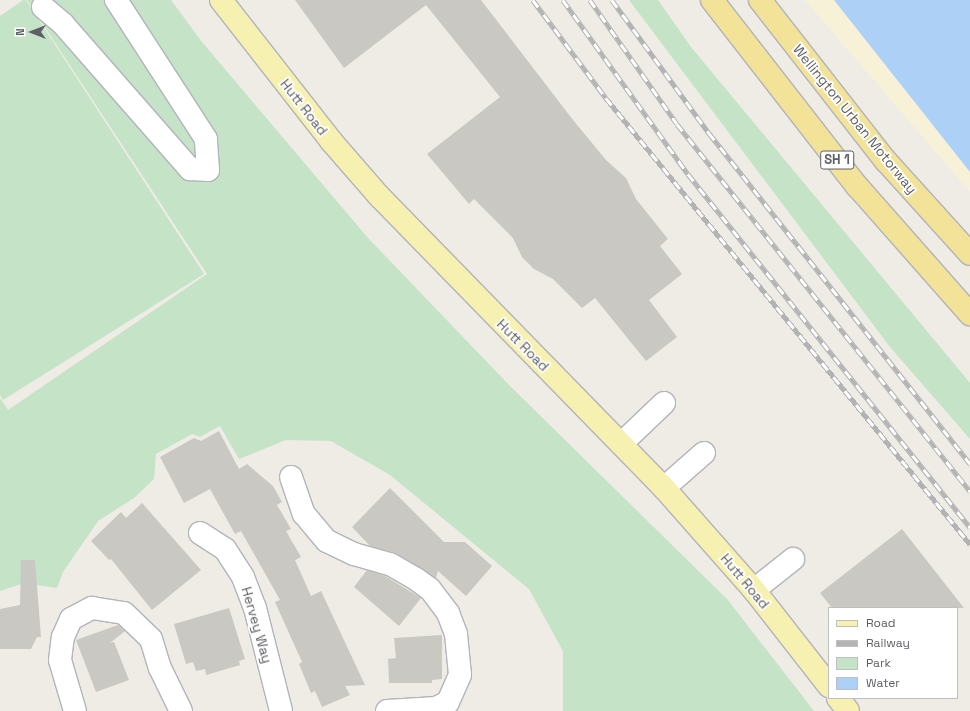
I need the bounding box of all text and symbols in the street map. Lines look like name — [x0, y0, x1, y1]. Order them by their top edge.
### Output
north arrow — [12, 12, 52, 52]
text: N — [13, 28, 27, 36]
street label: Wellington Urban Motorway — [790, 41, 920, 197]
street label: Hutt Road — [277, 76, 331, 138]
road number: SH 1 — [820, 149, 854, 171]
street label: Hutt Road — [493, 315, 553, 375]
street label: Hutt Road — [717, 550, 773, 612]
street label: Hervey Way — [238, 585, 276, 665]
legend — [828, 607, 958, 699]
text: Road — [866, 615, 895, 631]
text: Railway — [866, 635, 910, 651]
text: Park — [866, 655, 891, 671]
text: Water — [866, 675, 900, 691]

